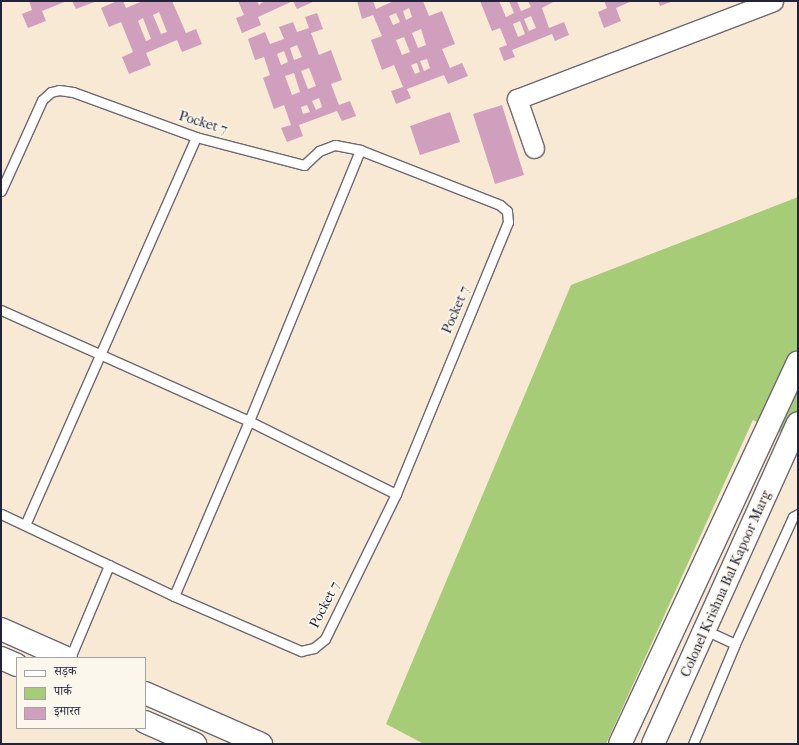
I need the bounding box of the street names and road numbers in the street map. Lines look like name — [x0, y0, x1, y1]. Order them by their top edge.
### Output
street label: Pocket 7 — [177, 108, 229, 138]
street label: Pocket 7 — [438, 284, 474, 336]
street label: Colonel Krishna Bal Kapoor Marg — [677, 488, 775, 680]
street label: Pocket 7 — [306, 579, 344, 631]

